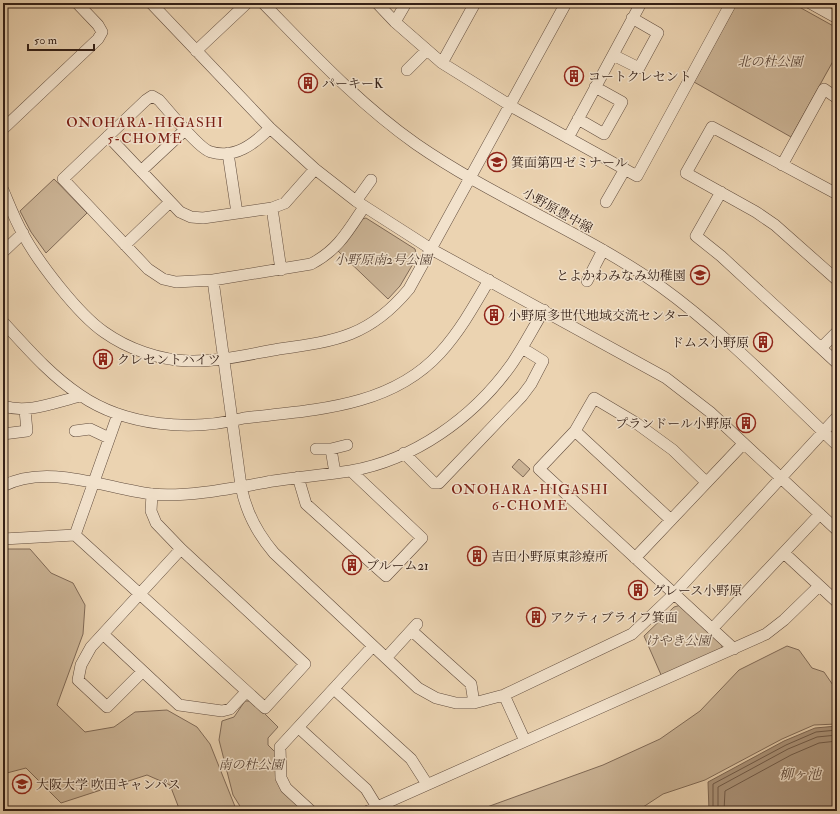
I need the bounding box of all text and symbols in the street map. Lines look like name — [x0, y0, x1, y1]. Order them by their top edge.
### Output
scale bar — [28, 26, 94, 52]
text: 50 m — [34, 33, 58, 48]
park label: 北の杜公園 — [737, 54, 804, 70]
building icon: コートクレセント — [563, 65, 585, 87]
place label: コートクレセント — [588, 69, 692, 85]
building icon: パーキーK — [297, 72, 319, 94]
place label: パーキーK — [322, 76, 384, 92]
district label: ONOHARA-HIGASHI 5-CHOME — [66, 114, 224, 147]
school or university icon: 箕面第四ゼミナール — [486, 151, 508, 173]
place label: 箕面第四ゼミナール — [511, 155, 628, 171]
street label: 小野原豊中線 — [520, 185, 596, 237]
park label: 小野原南2号公園 — [334, 252, 434, 268]
school or university icon: とよかわみなみ幼稚園 — [689, 264, 711, 286]
place label: とよかわみなみ幼稚園 — [556, 268, 686, 284]
building icon: 小野原多世代地域交流センター — [483, 304, 505, 326]
place label: 小野原多世代地域交流センター — [508, 308, 689, 324]
building icon: ドムス小野原 — [752, 331, 774, 353]
place label: ドムス小野原 — [671, 335, 749, 351]
building icon: クレセントハイツ — [92, 348, 114, 370]
place label: クレセントハイツ — [117, 352, 221, 368]
building icon: プランドール小野原 — [735, 412, 757, 434]
place label: プランドール小野原 — [615, 416, 732, 432]
district label: ONOHARA-HIGASHI 6-CHOME — [451, 481, 609, 514]
building icon: 吉田小野原東診療所 — [466, 545, 488, 567]
place label: 吉田小野原東診療所 — [491, 549, 608, 565]
building icon: ブルーム21 — [341, 554, 363, 576]
place label: ブルーム21 — [366, 558, 429, 574]
building icon: グレース小野原 — [627, 579, 649, 601]
place label: グレース小野原 — [652, 583, 742, 599]
building icon: アクティブライフ箕面 — [525, 606, 547, 628]
place label: アクティブライフ箕面 — [550, 610, 678, 626]
park label: けやき公園 — [645, 633, 712, 649]
park label: 南の杜公園 — [218, 757, 285, 773]
water label: 柳ヶ池 — [779, 766, 823, 783]
school or university icon: 大阪大学 吹田キャンパス — [11, 773, 33, 795]
place label: 大阪大学 吹田キャンパス — [36, 777, 181, 793]

